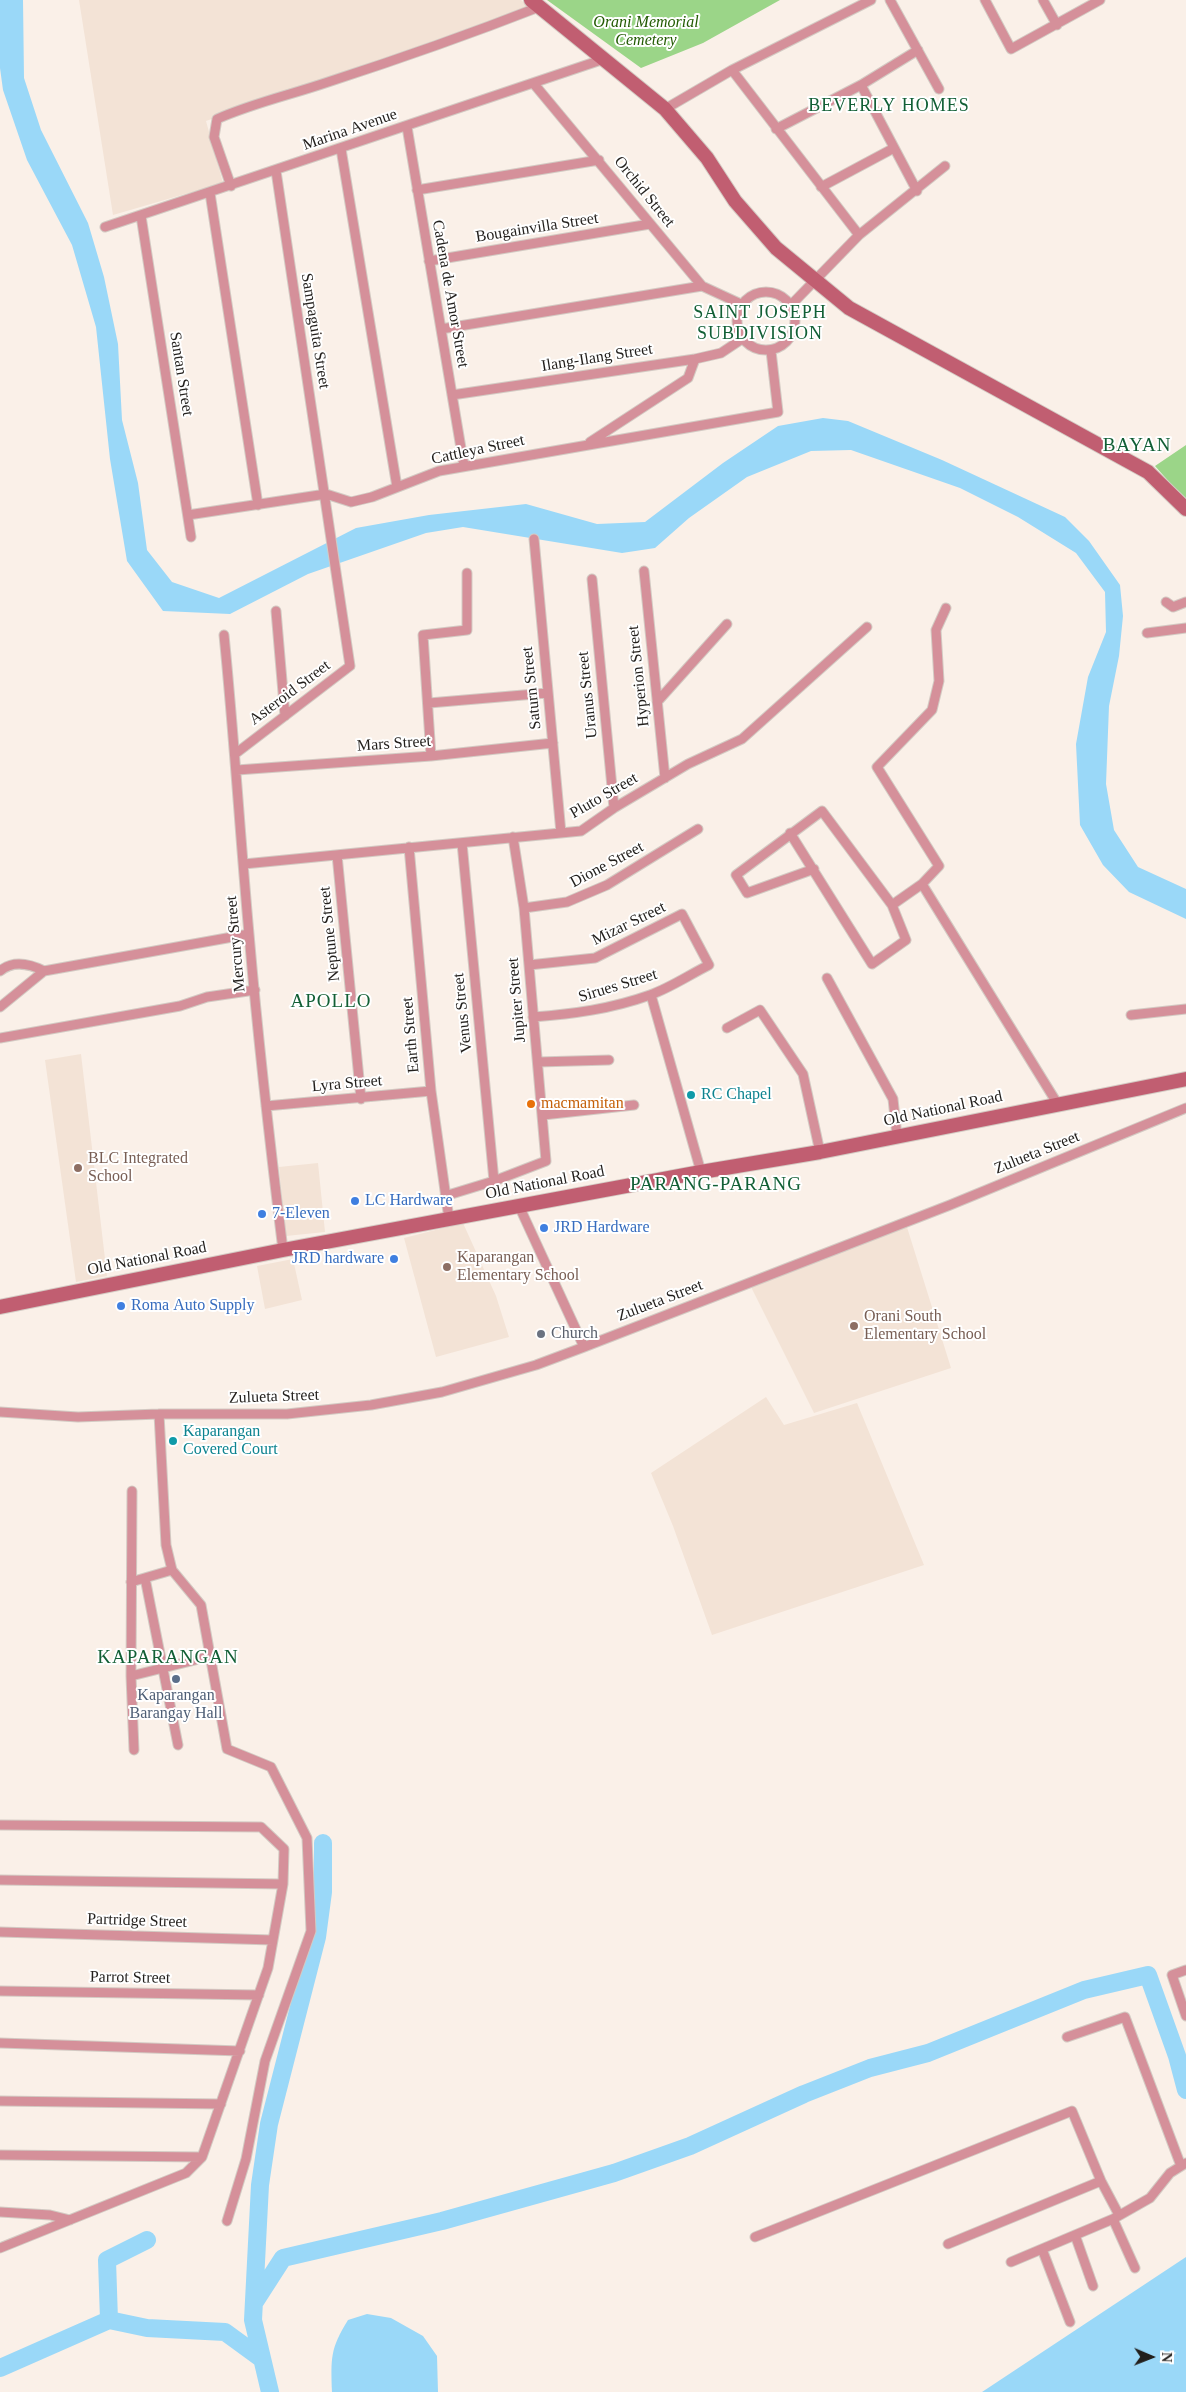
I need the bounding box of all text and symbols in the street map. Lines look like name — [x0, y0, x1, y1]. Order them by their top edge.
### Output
park label: Orani Memorial Cemetery — [593, 13, 699, 51]
district label: BEVERLY HOMES — [807, 95, 971, 117]
street label: Marina Avenue — [300, 105, 400, 155]
street label: Orchid Street — [610, 153, 678, 231]
street label: Bougainvilla Street — [474, 209, 600, 247]
street label: Cadena de Amor Street — [428, 219, 472, 369]
street label: Sampaguita Street — [296, 272, 334, 390]
district label: SAINT JOSEPH SUBDIVISION — [692, 302, 828, 344]
street label: Santan Street — [165, 331, 197, 417]
street label: Ilang-Ilang Street — [540, 340, 654, 376]
street label: Cattleya Street — [430, 431, 526, 469]
district label: BAYAN — [1102, 435, 1172, 457]
street label: Hyperion Street — [624, 624, 654, 728]
street label: Saturn Street — [518, 646, 546, 730]
street label: Uranus Street — [574, 650, 602, 740]
street label: Asteroid Street — [246, 656, 334, 730]
street label: Mars Street — [356, 732, 432, 756]
street label: Pluto Street — [567, 769, 641, 823]
street label: Dione Street — [567, 838, 647, 892]
street label: Neptune Street — [315, 885, 345, 983]
street label: Mercury Street — [222, 895, 250, 993]
street label: Mizar Street — [589, 898, 669, 950]
street label: Jupiter Street — [504, 957, 530, 1043]
street label: Sirues Street — [576, 965, 660, 1007]
street label: Venus Street — [449, 972, 477, 1054]
district label: APOLLO — [290, 991, 372, 1013]
street label: Earth Street — [398, 996, 424, 1074]
street label: Lyra Street — [311, 1071, 383, 1097]
place label: RC Chapel — [701, 1085, 772, 1105]
street label: Old National Road — [882, 1087, 1004, 1131]
marker: RC Chapel — [685, 1089, 697, 1101]
place label: macmamitan — [541, 1094, 624, 1114]
marker: macmamitan — [525, 1098, 537, 1110]
street label: Zulueta Street — [992, 1127, 1082, 1179]
place label: BLC Integrated School — [88, 1149, 188, 1187]
marker: BLC Integrated School — [72, 1162, 84, 1174]
street label: Old National Road — [484, 1162, 606, 1204]
district label: PARANG-PARANG — [628, 1174, 804, 1196]
place label: LC Hardware — [365, 1191, 453, 1211]
marker: LC Hardware — [349, 1195, 361, 1207]
place label: 7-Eleven — [272, 1204, 330, 1224]
marker: 7-Eleven — [256, 1208, 268, 1220]
place label: JRD Hardware — [554, 1218, 650, 1238]
marker: JRD Hardware — [538, 1222, 550, 1234]
street label: Old National Road — [86, 1238, 208, 1280]
place label: Kaparangan Elementary School — [457, 1248, 579, 1286]
place label: JRD hardware — [292, 1249, 384, 1269]
marker: JRD hardware — [388, 1253, 400, 1265]
marker: Kaparangan Elementary School — [441, 1261, 453, 1273]
street label: Zulueta Street — [614, 1276, 706, 1326]
place label: Roma Auto Supply — [131, 1296, 255, 1316]
marker: Roma Auto Supply — [115, 1300, 127, 1312]
place label: Orani South Elementary School — [864, 1307, 986, 1345]
marker: Orani South Elementary School — [848, 1320, 860, 1332]
place label: Church — [551, 1324, 598, 1344]
marker: Church — [535, 1328, 547, 1340]
street label: Zulueta Street — [229, 1386, 319, 1408]
place label: Kaparangan Covered Court — [183, 1422, 278, 1460]
marker: Kaparangan Covered Court — [167, 1435, 179, 1447]
district label: KAPARANGAN — [96, 1647, 240, 1669]
marker: Kaparangan Barangay Hall — [170, 1673, 182, 1685]
place label: Kaparangan Barangay Hall — [130, 1686, 222, 1724]
street label: Partridge Street — [87, 1910, 187, 1932]
street label: Parrot Street — [90, 1968, 170, 1988]
north arrow — [1126, 2332, 1176, 2382]
text: N — [1159, 2352, 1174, 2362]

